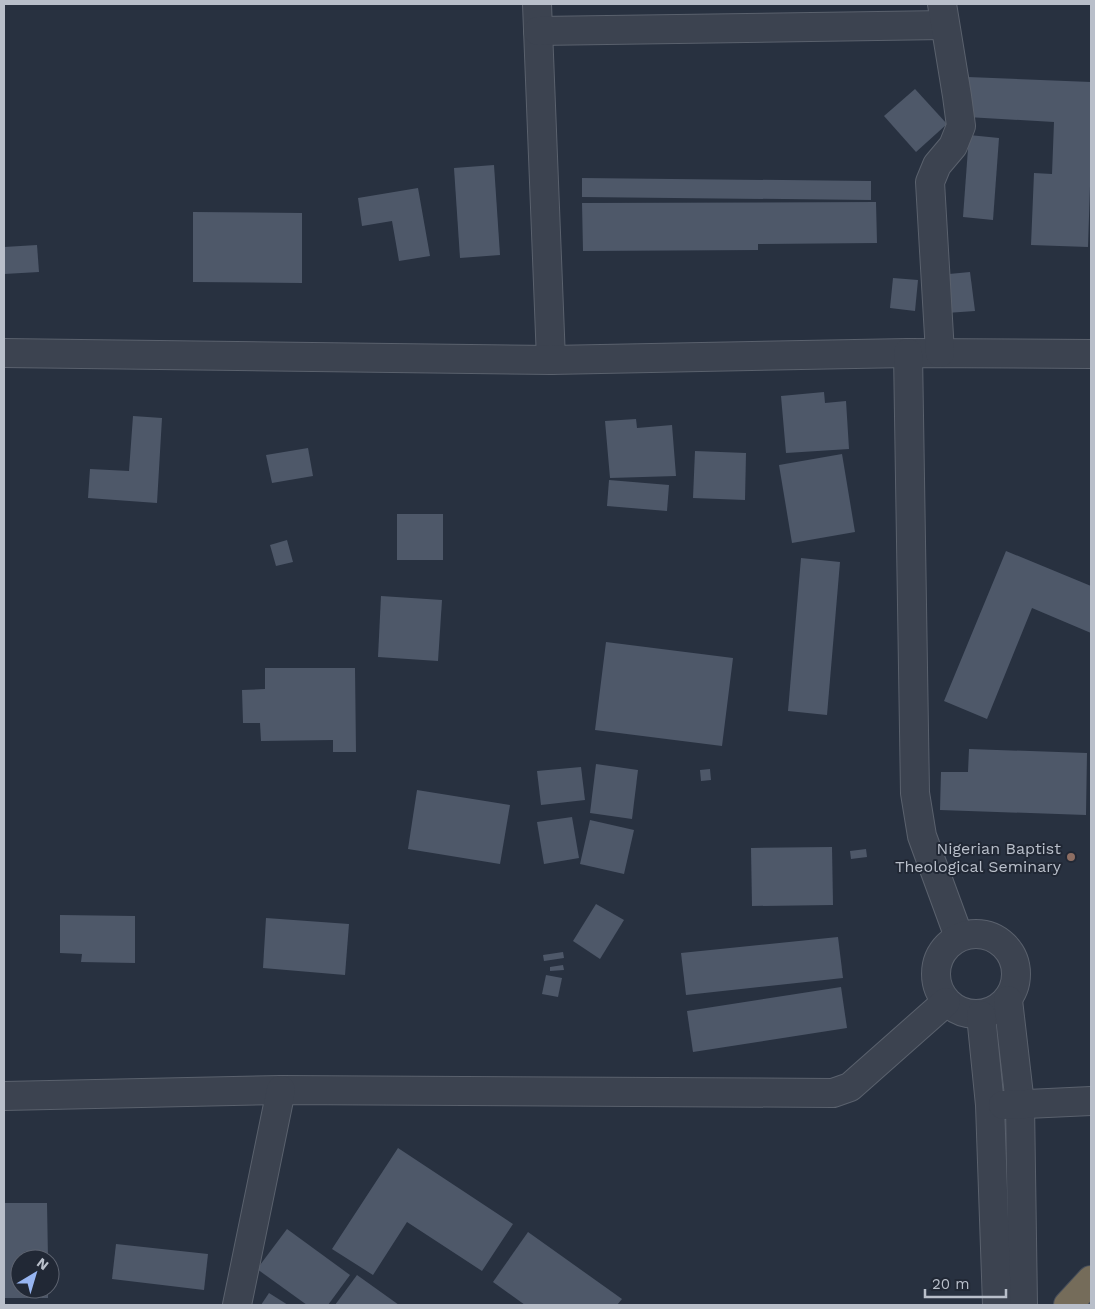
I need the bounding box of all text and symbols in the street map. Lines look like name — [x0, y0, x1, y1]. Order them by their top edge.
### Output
place label: Nigerian Baptist Theological Seminary — [895, 839, 1062, 876]
marker: Nigerian Baptist Theological Seminary — [1065, 851, 1077, 863]
north arrow — [10, 1249, 60, 1299]
text: N — [34, 1254, 52, 1273]
scale bar — [925, 1266, 1006, 1298]
text: 20 m — [932, 1275, 970, 1293]

